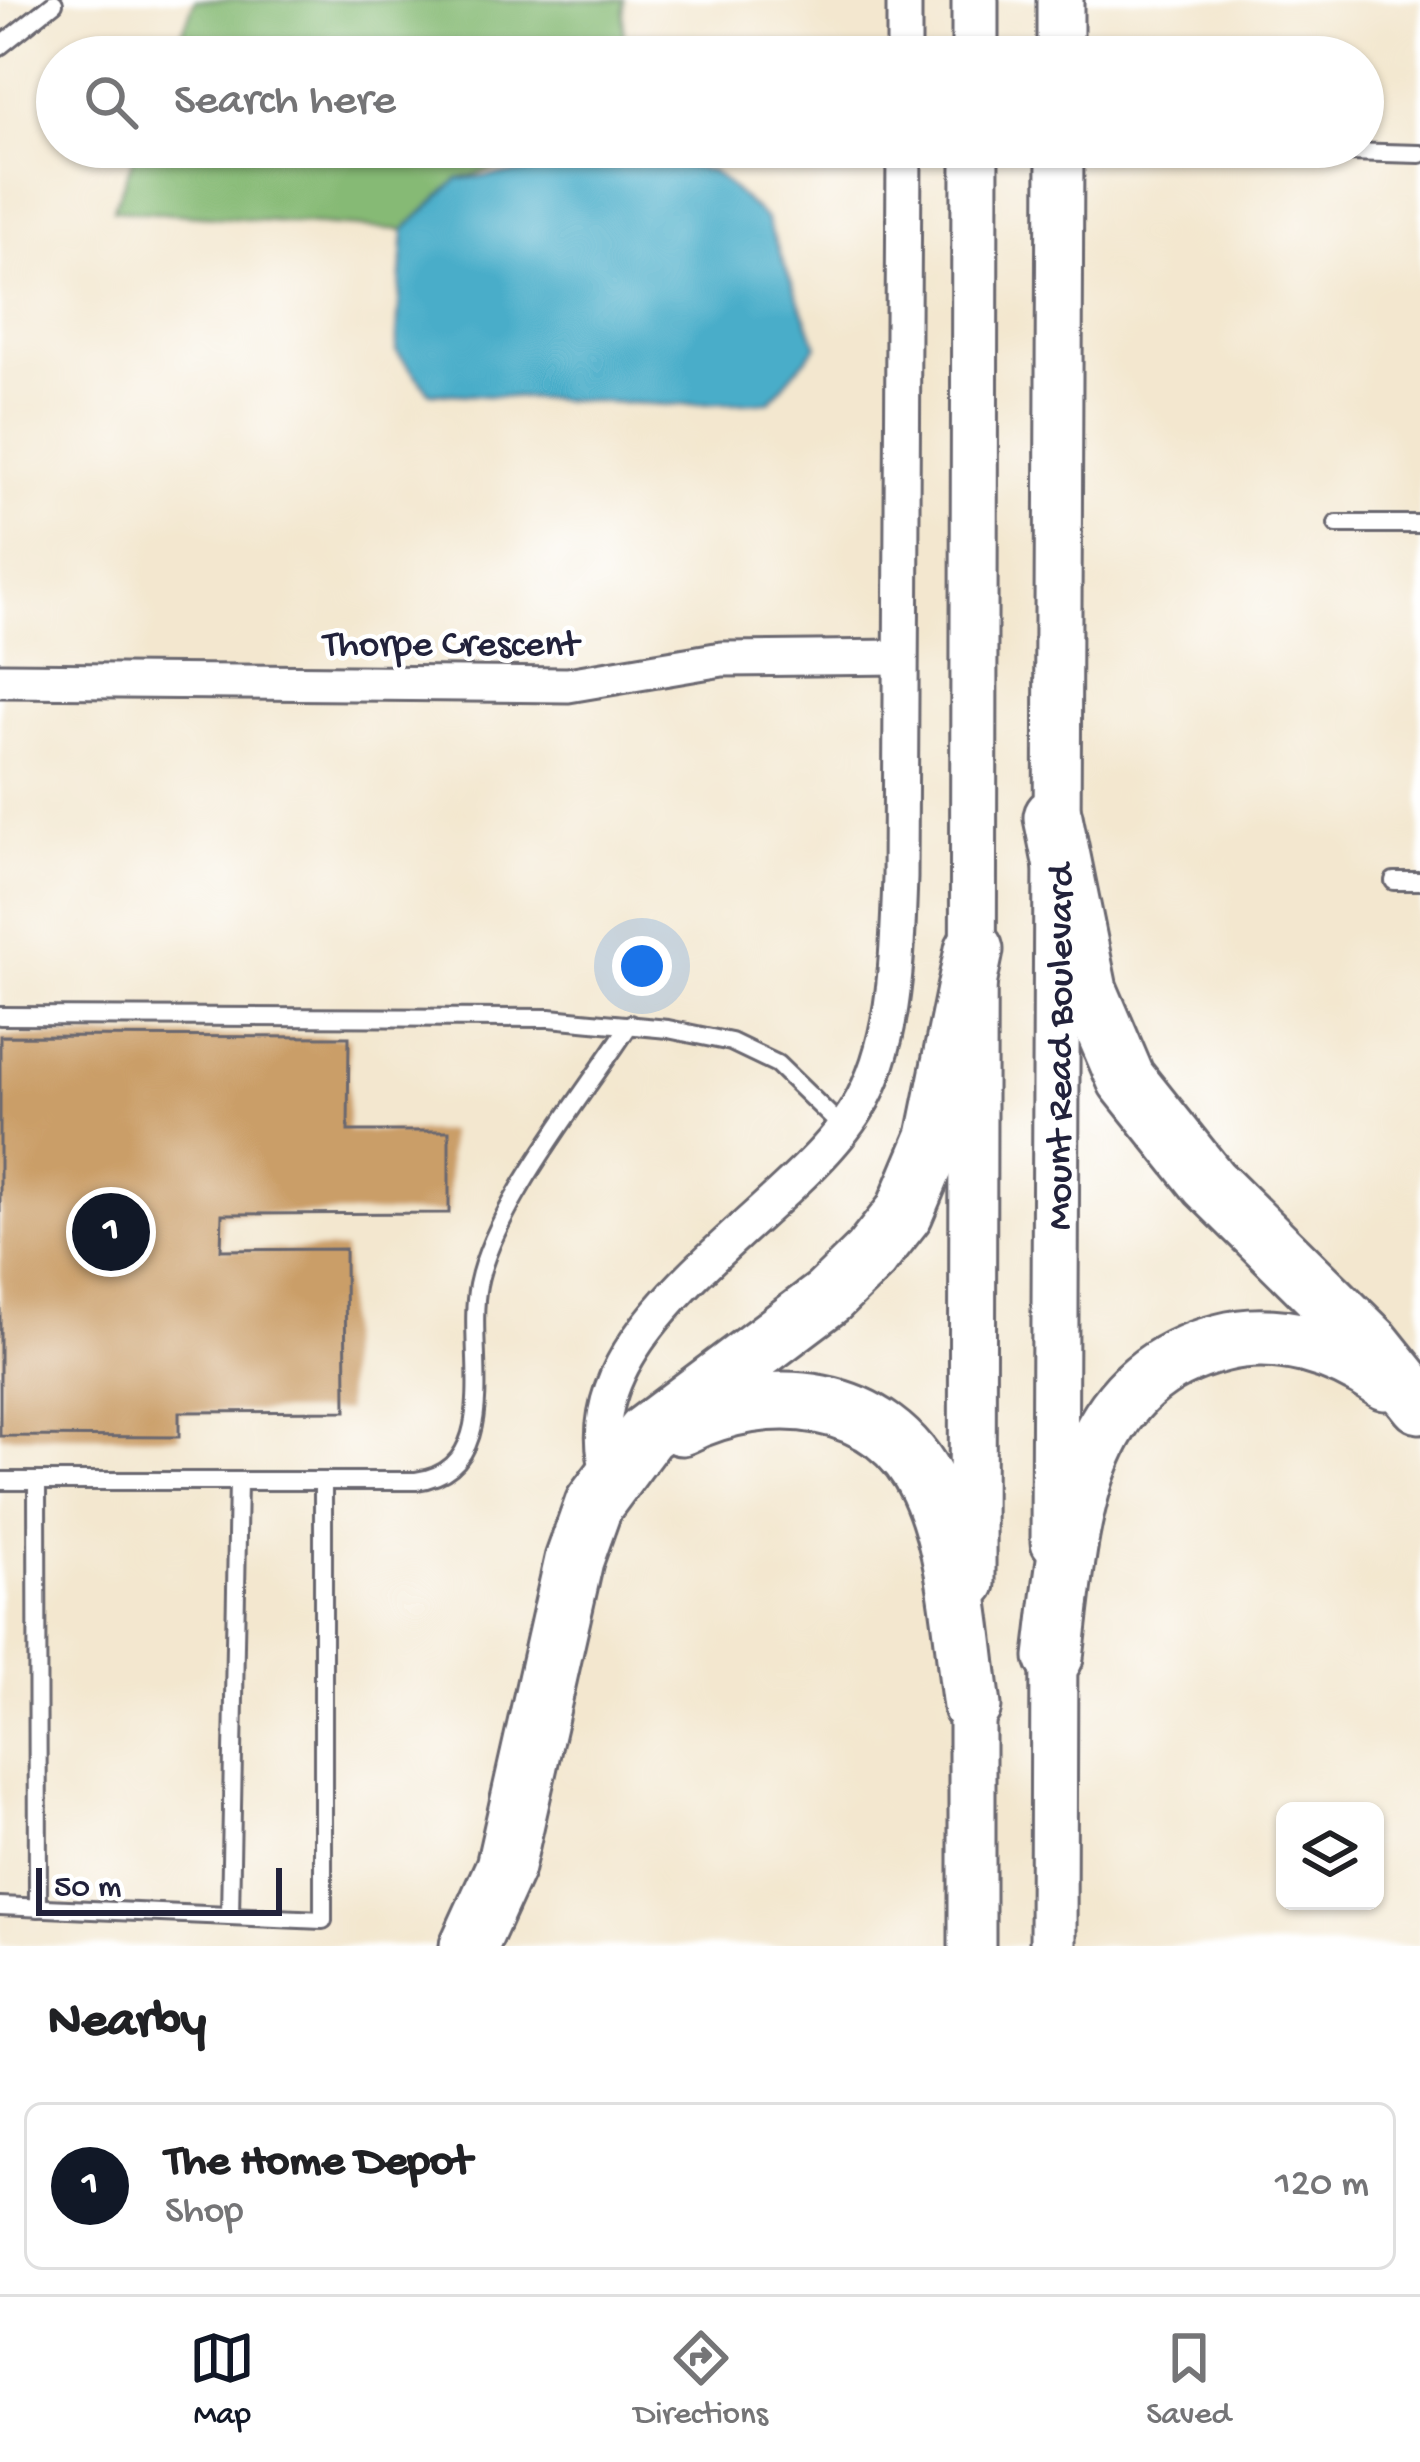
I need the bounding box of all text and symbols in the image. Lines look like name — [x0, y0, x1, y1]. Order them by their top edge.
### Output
search box — [36, 36, 1384, 168]
icon: search — [78, 69, 144, 135]
text: Search here — [174, 76, 396, 129]
street label: Thorpe Crescent — [321, 624, 582, 670]
street label: Mount Read Boulevard — [1039, 861, 1087, 1230]
your location — [612, 936, 672, 996]
pin: 1 — [72, 1187, 150, 1277]
map controls — [1276, 1802, 1384, 1910]
button: layers — [1276, 1802, 1384, 1910]
scale bar — [36, 1862, 282, 1915]
text: 50 m — [54, 1870, 121, 1908]
text: Nearby — [48, 1994, 206, 2054]
text: The Home Depot — [165, 2137, 472, 2190]
text: 1 — [82, 2163, 98, 2209]
text: 120 m — [1275, 2163, 1369, 2209]
text: Shop — [165, 2190, 243, 2236]
tab: Map — [189, 2325, 255, 2435]
tab: Directions — [634, 2325, 768, 2435]
tab: Saved — [1146, 2325, 1231, 2435]

